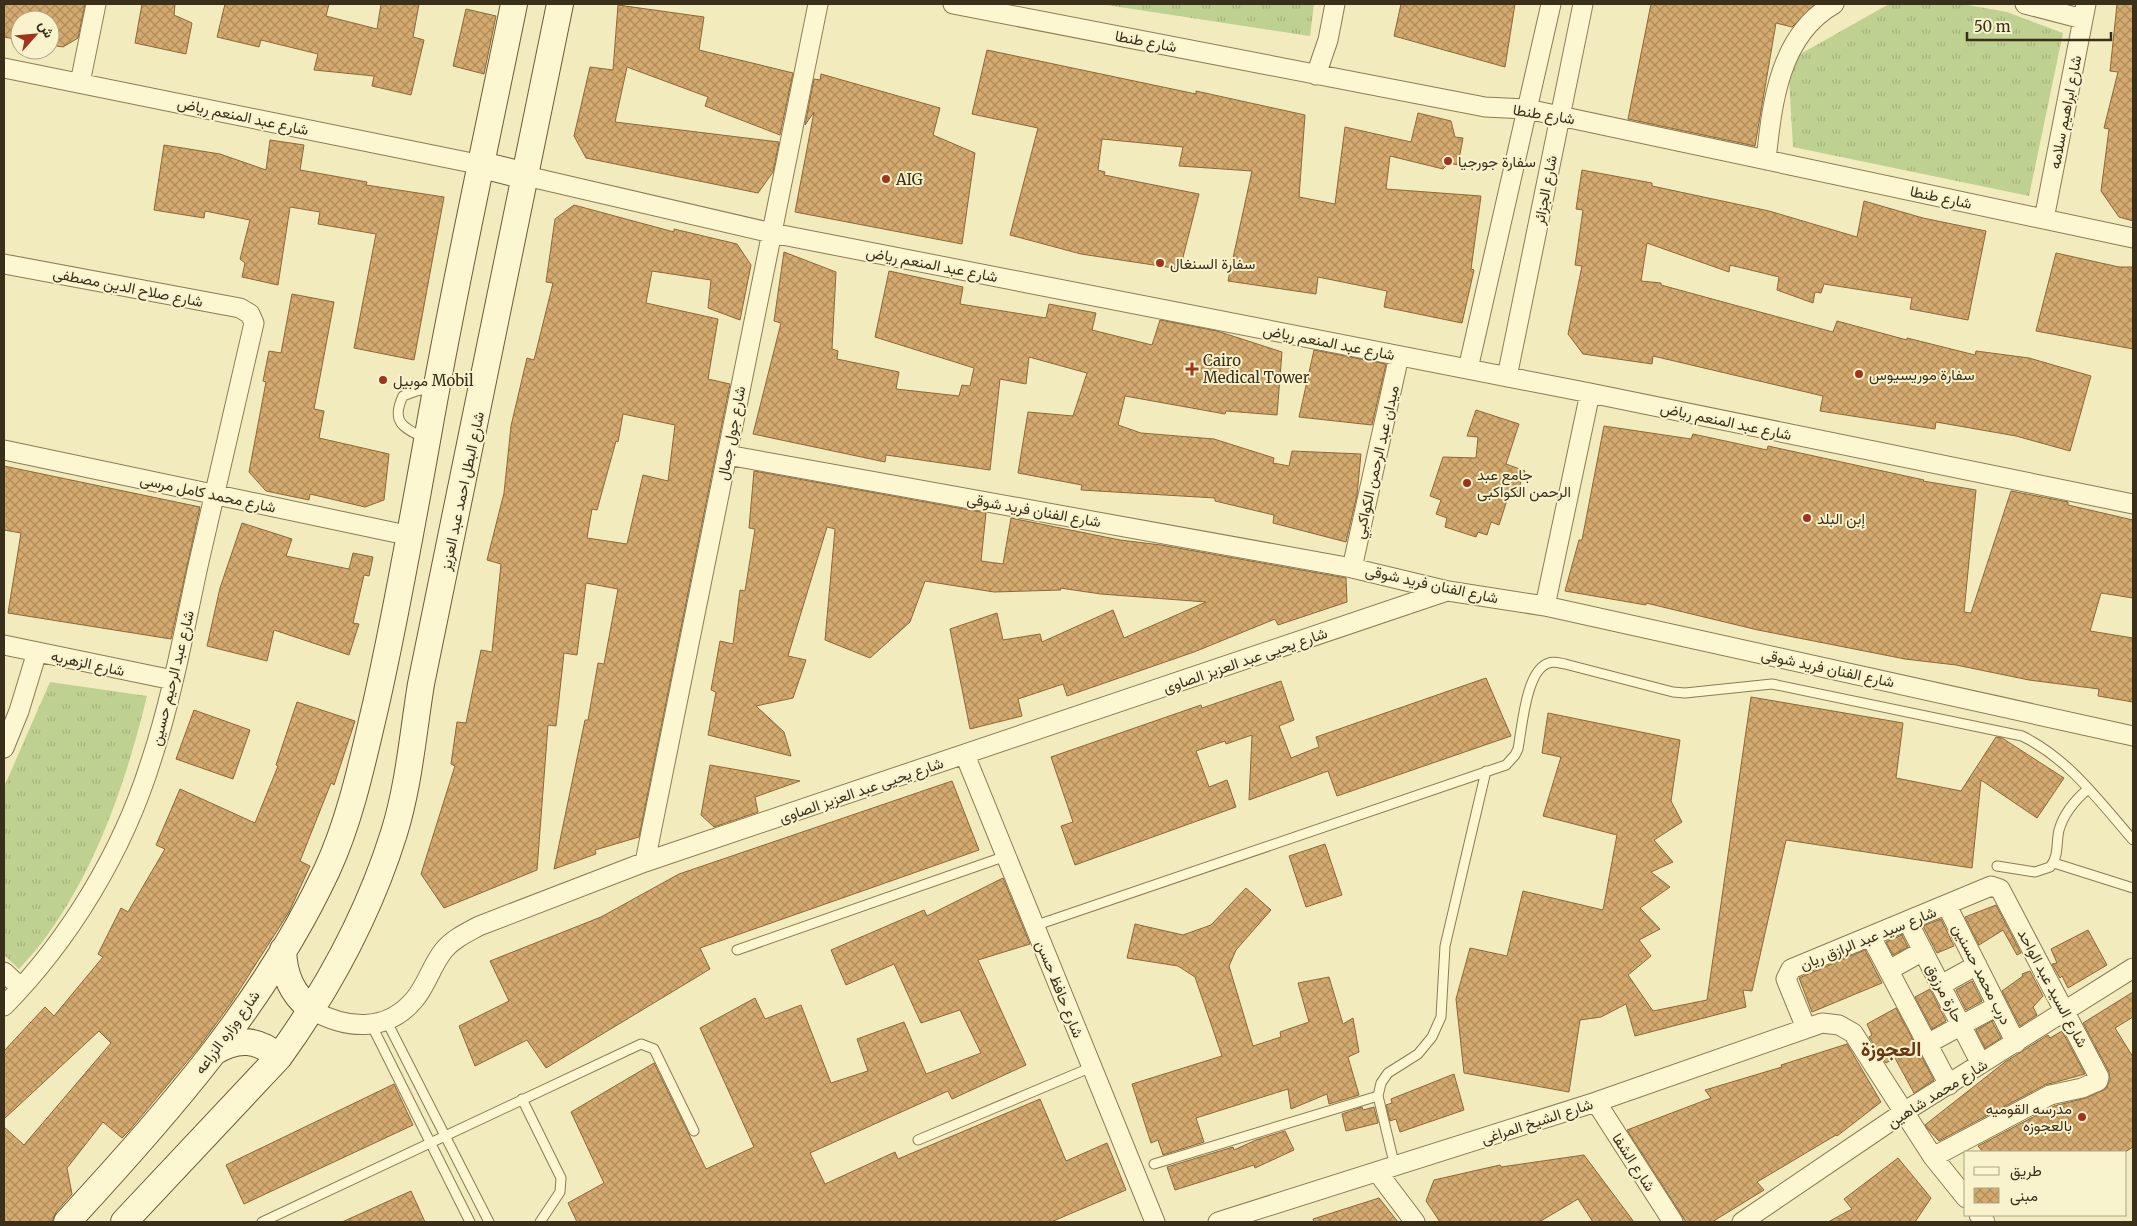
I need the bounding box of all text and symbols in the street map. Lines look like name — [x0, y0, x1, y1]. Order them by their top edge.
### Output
north arrow — [10, 10, 60, 60]
scale bar — [1967, 10, 2111, 42]
text: 50 m — [1974, 17, 2011, 36]
text: ش — [35, 18, 59, 41]
street label: شارع طنطا — [1113, 26, 1179, 58]
street label: شارع ابراهيم سلامه — [2045, 53, 2087, 171]
street label: شارع عبد المنعم رياض — [175, 93, 311, 141]
street label: شارع طنطا — [1511, 100, 1577, 130]
place label: سفارة جورجيا — [1458, 152, 1536, 171]
street label: شارع الجزائر — [1529, 153, 1563, 228]
marker: سفارة جورجيا — [1442, 155, 1454, 167]
place label: AIG — [895, 170, 923, 189]
marker: AIG — [880, 173, 892, 185]
street label: شارع طنطا — [1908, 181, 1974, 215]
street label: شارع عبد المنعم رياض — [864, 242, 1000, 288]
place label: سفارة السنغال — [1170, 254, 1256, 273]
marker: سفارة السنغال — [1154, 257, 1166, 269]
street label: شارع صلاح الدين مصطفى — [51, 263, 205, 313]
street label: شارع عبد المنعم رياض — [1261, 320, 1397, 366]
place label: Cairo Medical Tower — [1203, 351, 1310, 387]
marker: Cairo Medical Tower — [1185, 362, 1199, 376]
place label: سفارة موريسيوس — [1869, 365, 1975, 385]
marker: سفارة موريسيوس — [1853, 368, 1865, 380]
place label: موبيل Mobil — [393, 371, 474, 390]
marker: موبيل Mobil — [377, 374, 389, 386]
street label: ميدان عبد الرحمن الكواكبي — [1349, 383, 1407, 542]
street label: شارع جول جمال — [713, 384, 751, 482]
street label: شارع عبد المنعم رياض — [1658, 398, 1794, 446]
street label: شارع البطل احمد عبد العزيز — [436, 410, 490, 574]
place label: جامع عبد الرحمن الكواكبى — [1477, 465, 1571, 502]
street label: شارع محمد كامل مرسى — [138, 469, 278, 519]
marker: جامع عبد الرحمن الكواكبى — [1461, 477, 1473, 489]
street label: شارع الفنان فريد شوقى — [965, 489, 1103, 533]
place label: إبن البلد — [1817, 509, 1866, 529]
marker: إبن البلد — [1801, 512, 1813, 524]
street label: شارع الفنان فريد شوقى — [1363, 561, 1500, 609]
street label: شارع عبد الرحيم حسين — [146, 608, 200, 748]
street label: شارع يحيى عبد العزيز الصاوى — [1160, 623, 1330, 699]
street label: شارع الفنان فريد شوقى — [1759, 645, 1896, 693]
street label: شارع الزهريه — [49, 646, 127, 682]
street label: شارع يحيى عبد العزيز الصاوى — [776, 753, 946, 829]
street label: شارع سيد عبد الرازق ريان — [1797, 902, 1940, 976]
street label: درب محمد حسنين — [1948, 920, 2016, 1028]
street label: شارع السيد عبد الواحد — [2012, 925, 2092, 1052]
street label: شارع حافظ حسن — [1030, 938, 1088, 1041]
street label: حارة مرزوق — [1922, 960, 1968, 1026]
street label: شارع وزاره الزراعه — [190, 986, 266, 1079]
district label: العجوزة — [1861, 1036, 1921, 1062]
street label: شارع محمد شاهين — [1883, 1054, 1992, 1133]
street label: شارع الشيخ المراغى — [1479, 1094, 1596, 1150]
place label: مدرسه القوميه بالعجوزه — [1986, 1099, 2072, 1135]
marker: مدرسه القوميه بالعجوزه — [2076, 1111, 2088, 1123]
street label: شارع الشفا — [1606, 1129, 1660, 1196]
legend — [1964, 1151, 2127, 1216]
text: طريق — [2010, 1161, 2042, 1181]
text: مبنى — [2010, 1186, 2038, 1206]

